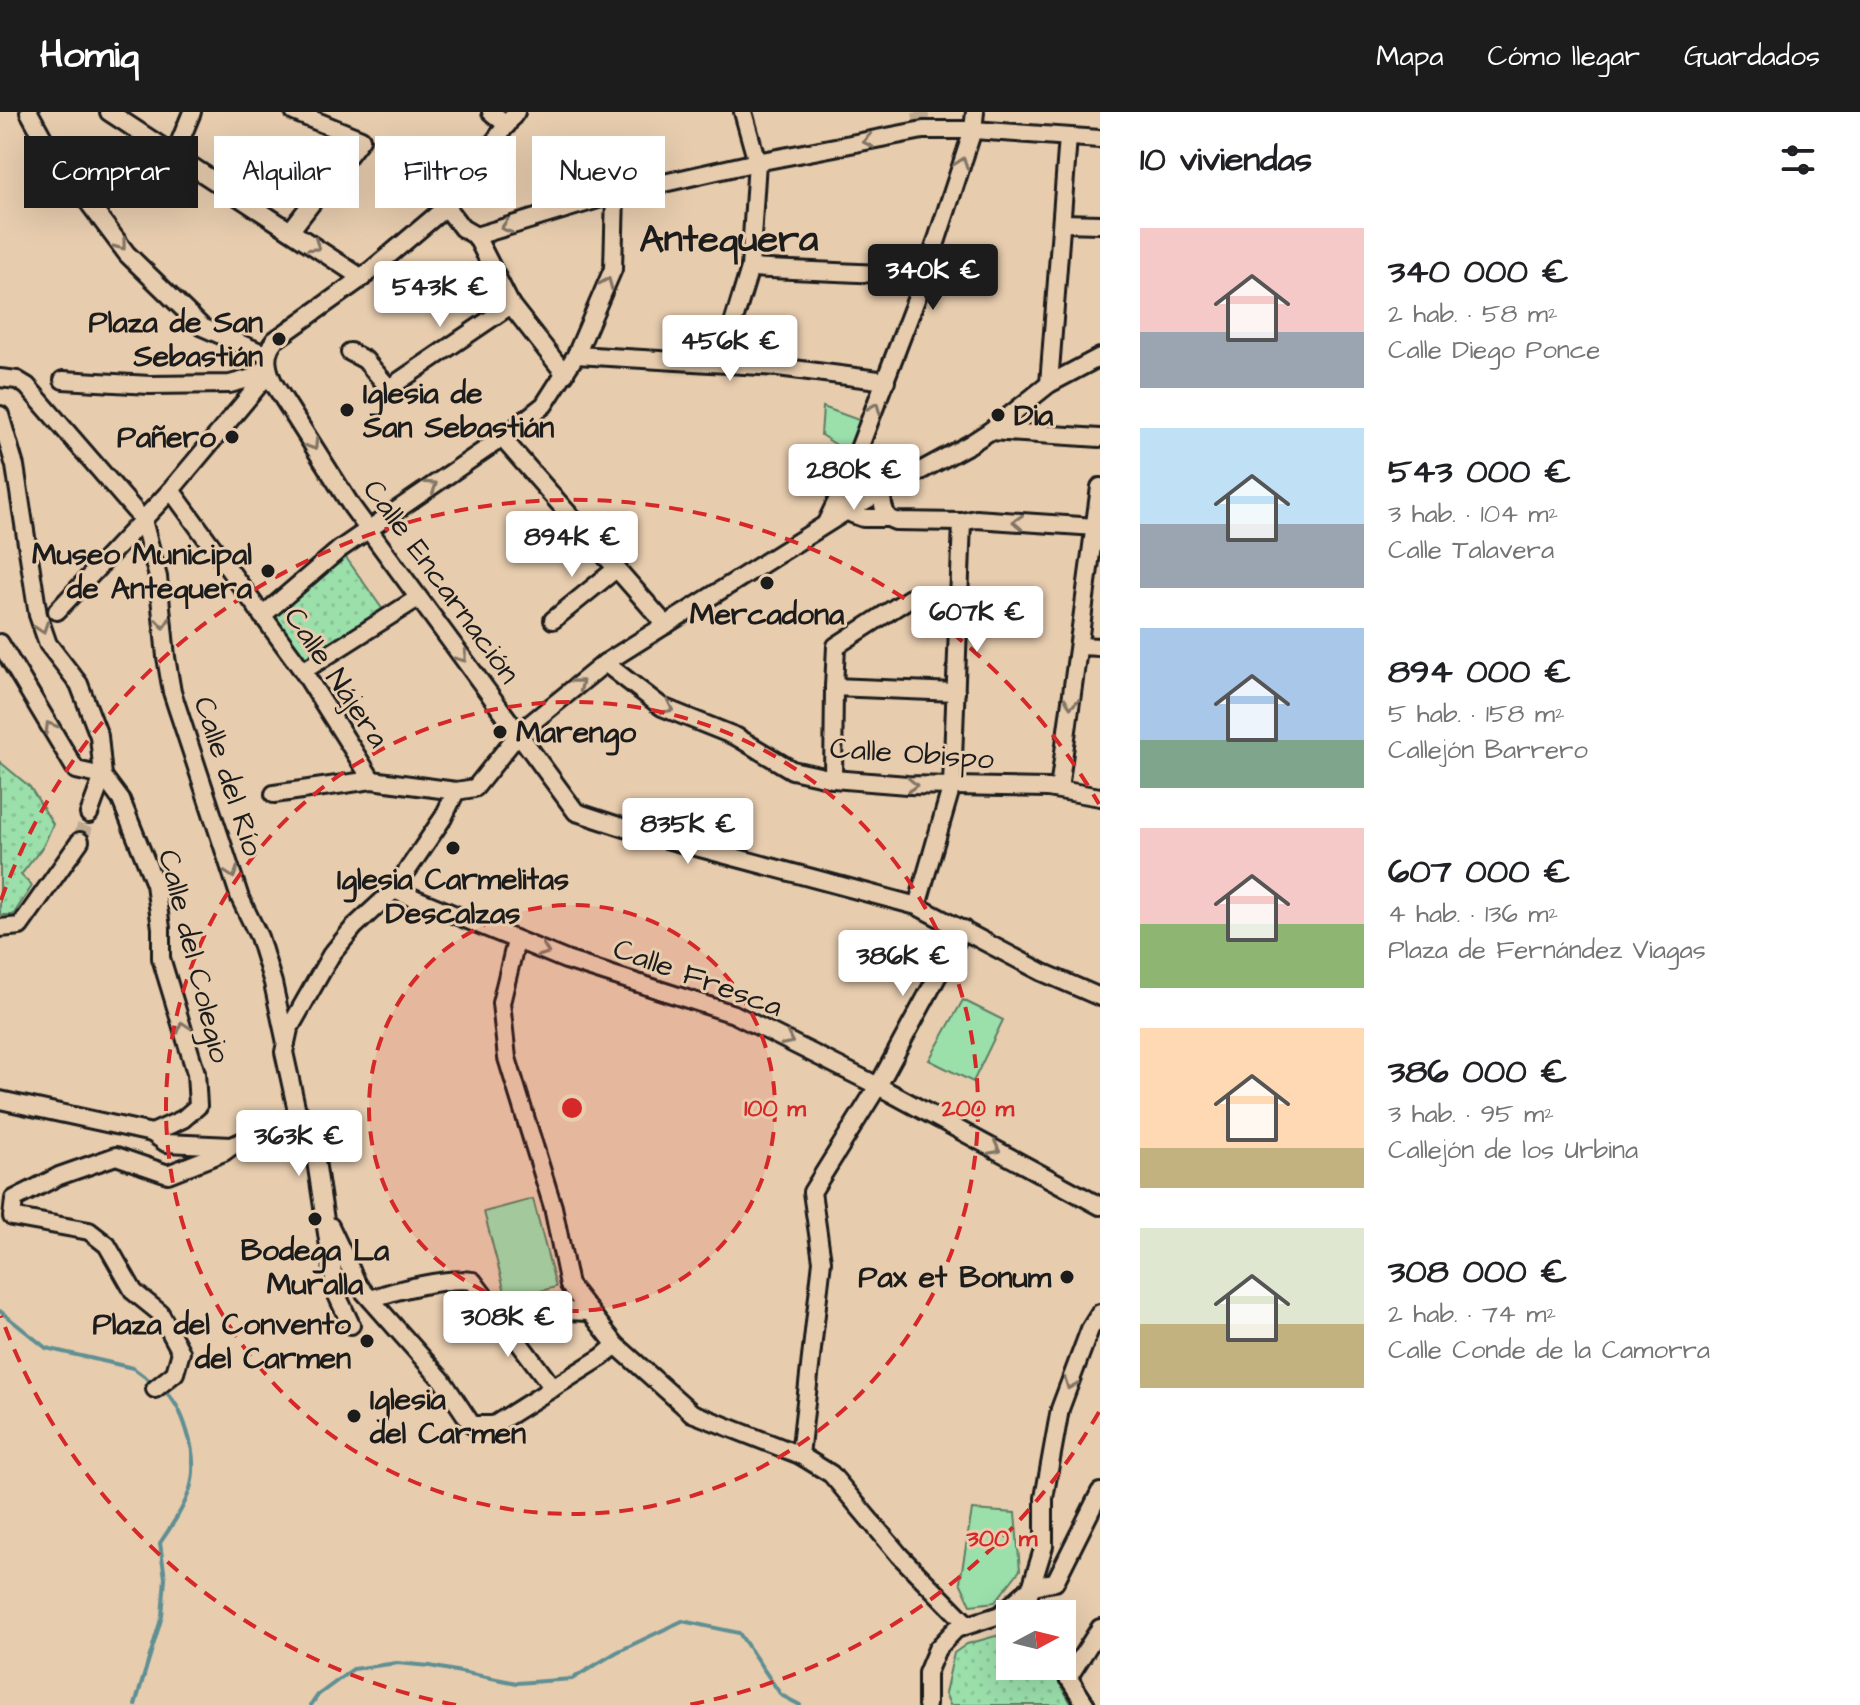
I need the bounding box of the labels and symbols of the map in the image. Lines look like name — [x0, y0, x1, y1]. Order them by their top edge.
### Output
one-way arrow — [861, 131, 874, 148]
one-way arrow — [952, 157, 968, 171]
district label: Antequera — [640, 214, 819, 266]
one-way arrow — [500, 218, 514, 234]
one-way arrow — [111, 236, 125, 251]
one-way arrow — [307, 236, 321, 251]
pin: 340K € — [868, 244, 998, 312]
pin: 543K € — [375, 261, 505, 329]
one-way arrow — [598, 277, 614, 291]
place label: Plaza de San Sebastián — [89, 302, 263, 378]
pin: 456K € — [665, 315, 795, 383]
marker: Plaza de San Sebastián — [270, 330, 288, 348]
place label: Iglesia de San Sebastián — [362, 373, 554, 449]
place label: Dia — [1014, 395, 1054, 437]
marker: Iglesia de San Sebastián — [338, 401, 356, 419]
one-way arrow — [865, 402, 882, 416]
marker: Dia — [989, 406, 1007, 424]
place label: Pañero — [117, 417, 216, 459]
marker: Pañero — [223, 428, 241, 446]
one-way arrow — [303, 436, 318, 451]
pin: 280K € — [789, 444, 919, 512]
street label: Calle Encarnación — [353, 471, 530, 692]
one-way arrow — [423, 480, 437, 495]
pin: 894K € — [507, 511, 637, 579]
one-way arrow — [1011, 514, 1024, 531]
place label: Museo Municipal de Antequera — [32, 534, 253, 610]
marker: Museo Municipal de Antequera — [259, 562, 277, 580]
marker: Mercadona — [758, 574, 776, 592]
pin: 607K € — [912, 586, 1042, 654]
place label: Mercadona — [690, 594, 845, 636]
street label: Calle Nájera — [274, 599, 399, 756]
one-way arrow — [154, 617, 171, 630]
one-way arrow — [33, 620, 49, 634]
one-way arrow — [452, 649, 467, 663]
one-way arrow — [570, 679, 585, 694]
street label: Calle del Río — [183, 691, 274, 862]
one-way arrow — [1063, 696, 1080, 710]
one-way arrow — [660, 699, 675, 714]
place label: Marengo — [516, 712, 636, 756]
one-way arrow — [44, 721, 60, 736]
marker: Marengo — [491, 723, 509, 741]
street label: Calle Obispo — [829, 727, 995, 781]
one-way arrow — [906, 776, 919, 794]
pin: 835K € — [623, 798, 753, 866]
marker: Iglesia Carmelitas Descalzas — [444, 839, 462, 857]
street label: Calle del Colegio — [146, 845, 241, 1068]
place label: Iglesia Carmelitas Descalzas — [337, 859, 569, 935]
one-way arrow — [222, 865, 238, 879]
street label: Calle Fresca — [607, 928, 788, 1028]
pin: 386K € — [838, 930, 968, 998]
one-way arrow — [536, 941, 550, 958]
one-way arrow — [176, 1021, 192, 1035]
one-way arrow — [780, 1031, 795, 1046]
text: 100 m — [744, 1092, 806, 1126]
text: 200 m — [941, 1092, 1014, 1126]
centre of rings — [558, 1094, 586, 1122]
pin: 363K € — [234, 1110, 364, 1178]
one-way arrow — [987, 1140, 1002, 1155]
marker: Bodega La Muralla — [306, 1210, 324, 1228]
place label: Bodega La Muralla — [241, 1230, 390, 1306]
place label: Pax et Bonum — [858, 1257, 1052, 1299]
marker: Pax et Bonum — [1058, 1268, 1076, 1286]
pin: 308K € — [443, 1291, 573, 1359]
place label: Plaza del Convento del Carmen — [93, 1304, 351, 1380]
marker: Plaza del Convento del Carmen — [358, 1332, 376, 1350]
one-way arrow — [1063, 1376, 1080, 1390]
place label: Iglesia del Carmen — [369, 1379, 526, 1455]
marker: Iglesia del Carmen — [345, 1407, 363, 1425]
text: 300 m — [966, 1522, 1038, 1556]
north arrow — [996, 1600, 1076, 1680]

